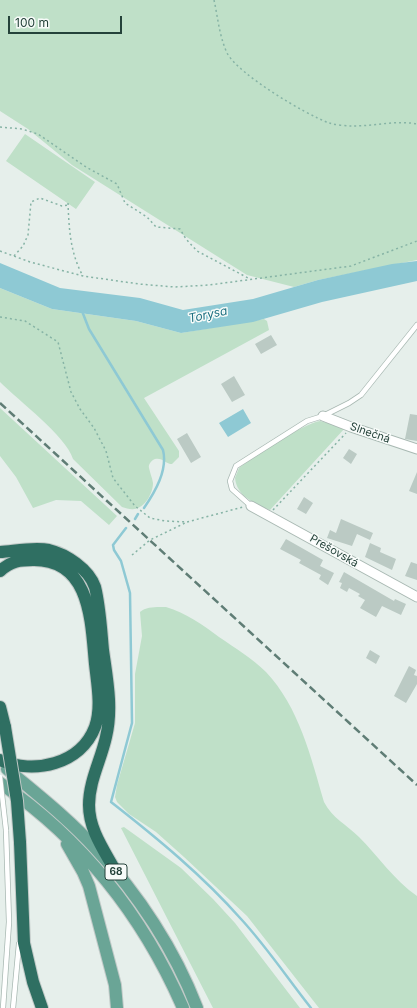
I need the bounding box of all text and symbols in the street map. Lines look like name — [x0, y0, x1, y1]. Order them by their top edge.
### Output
scale bar — [10, 8, 124, 34]
text: 100 m — [15, 15, 49, 30]
water label: Torysa — [187, 304, 229, 326]
street label: Slnečná — [348, 420, 392, 446]
street label: Prešovská — [307, 532, 361, 570]
road number: 68 — [105, 864, 127, 880]

